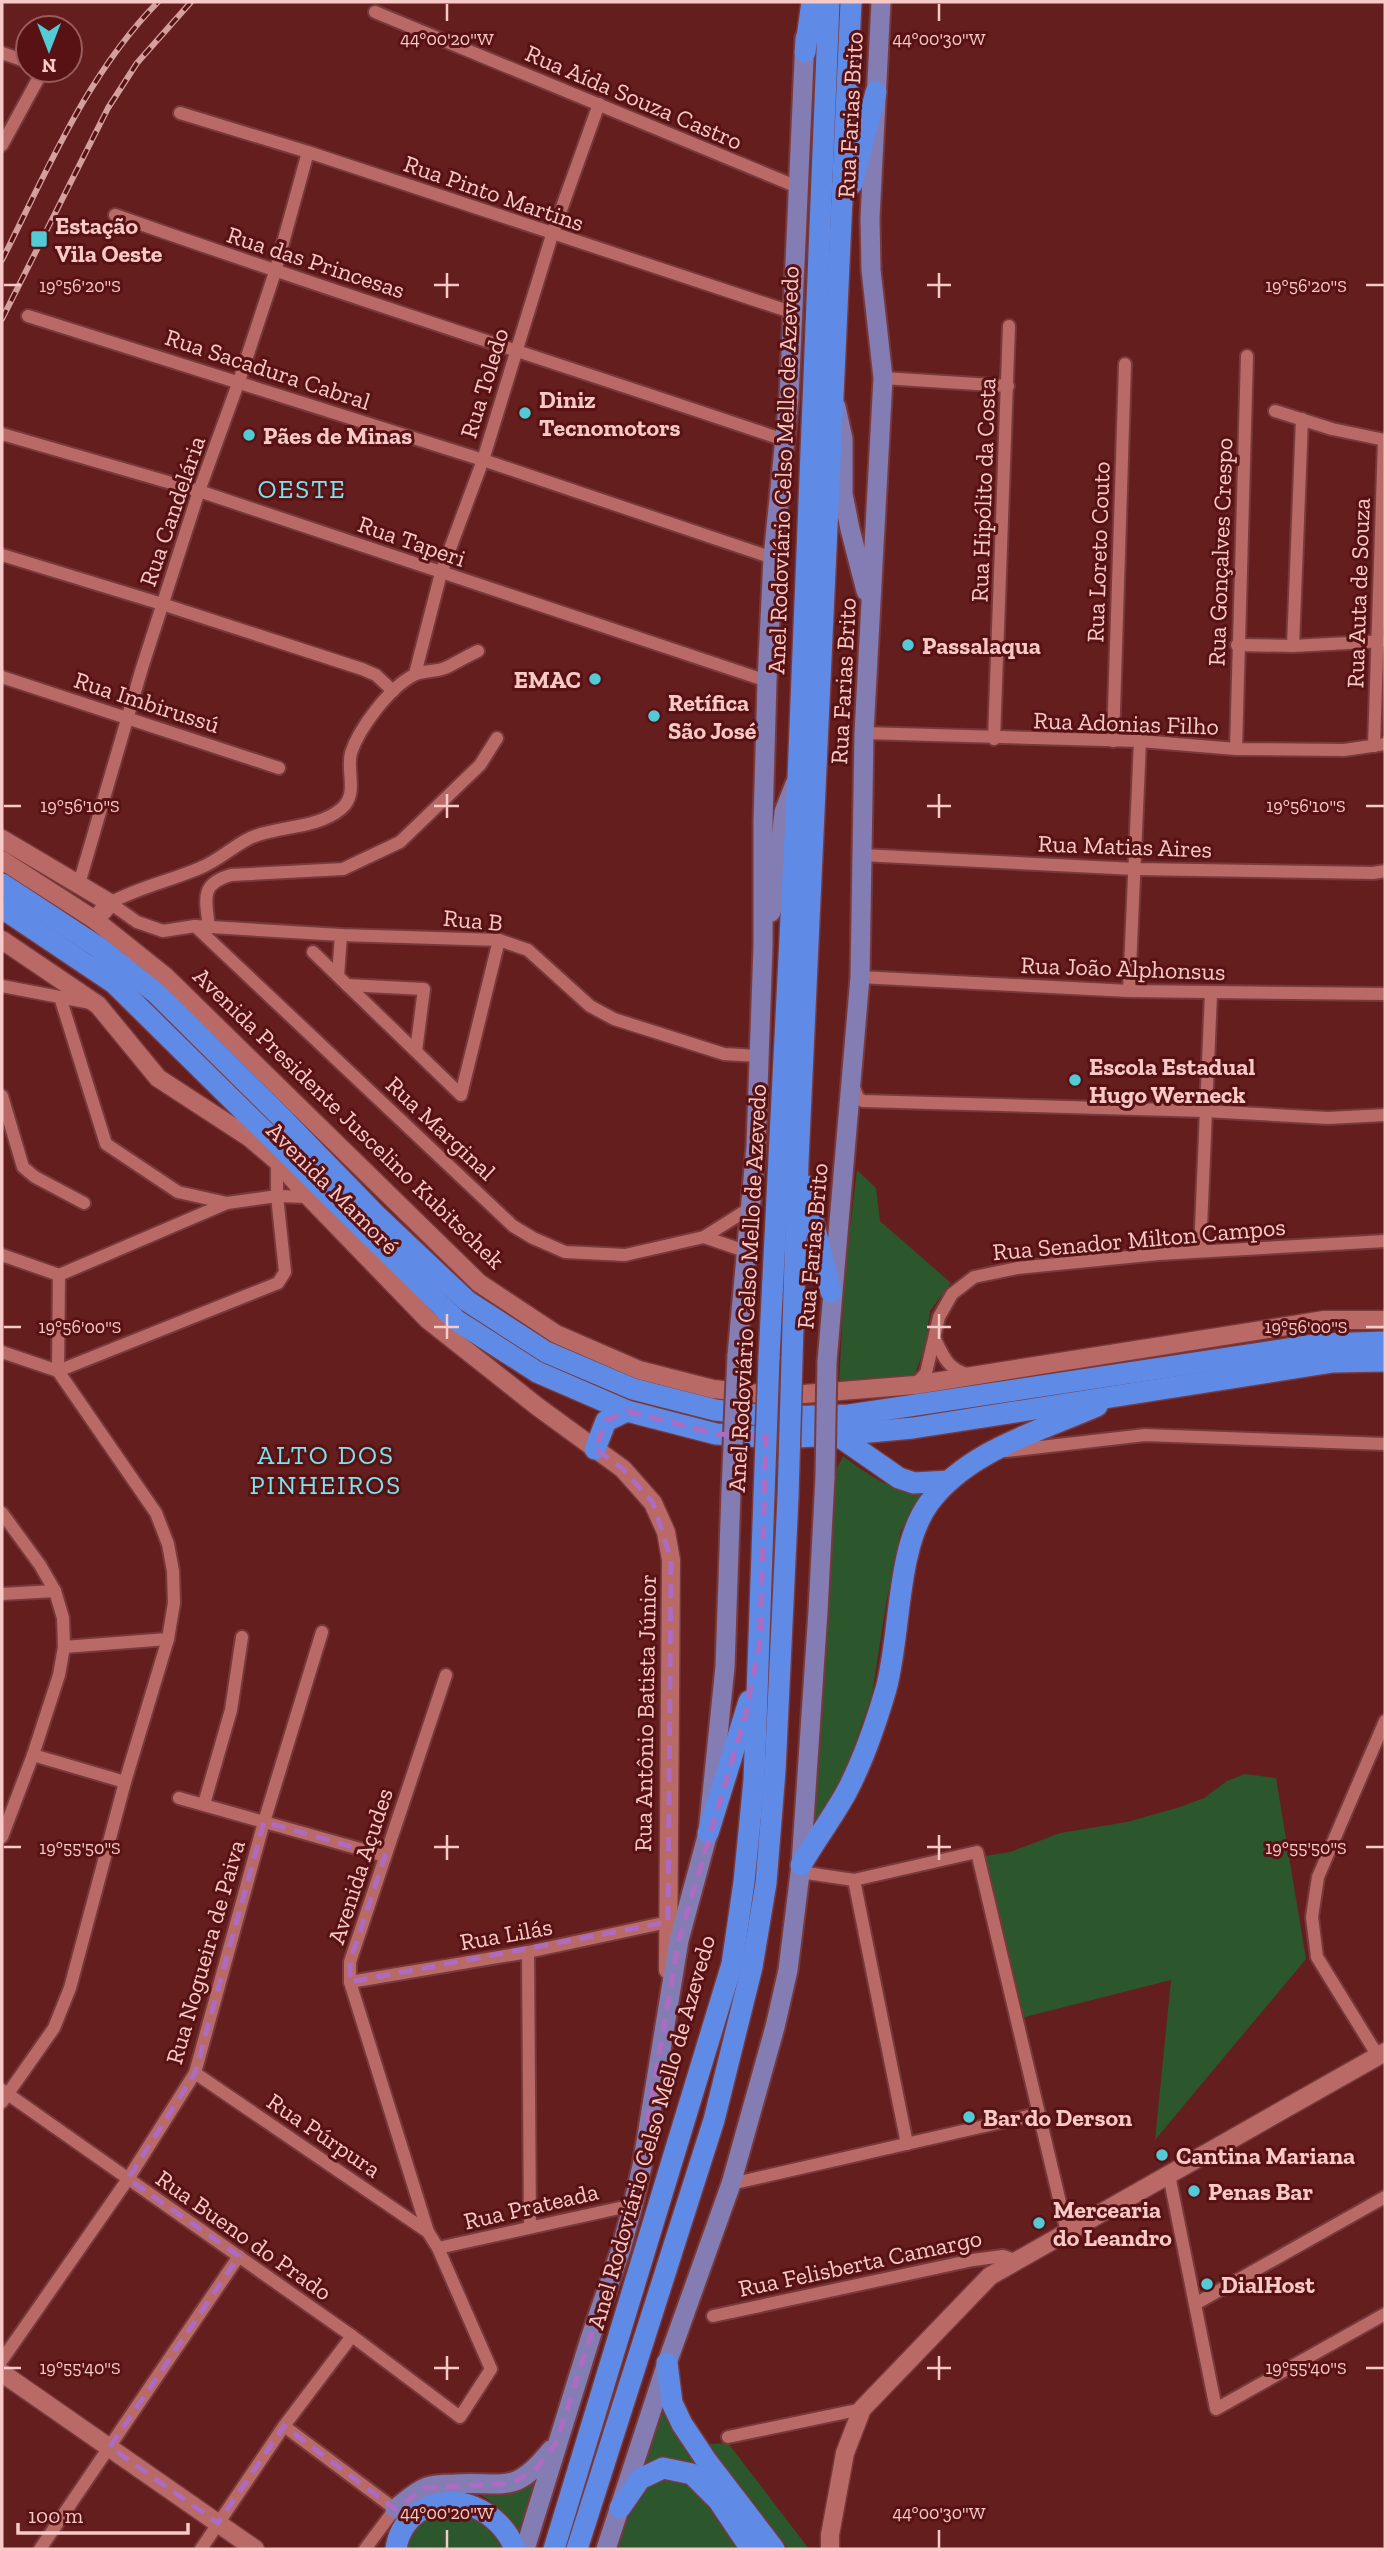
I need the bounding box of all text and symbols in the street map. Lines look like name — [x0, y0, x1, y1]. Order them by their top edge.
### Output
north arrow — [14, 14, 84, 84]
text: 44°00'20"W — [400, 28, 494, 50]
text: 44°00'30"W — [893, 28, 986, 50]
street label: Rua Farias Brito — [831, 31, 869, 199]
street label: Rua Aída Souza Castro — [521, 38, 747, 156]
text: N — [42, 54, 56, 77]
street label: Rua Pinto Martins — [400, 149, 588, 237]
place label: Estação Vila Oeste — [55, 211, 163, 268]
street label: Rua das Princesas — [223, 220, 409, 304]
marker: Estação Vila Oeste — [29, 229, 49, 249]
street label: Anel Rodoviário Celso Mello de Azevedo — [761, 265, 805, 675]
text: 19°56'20"S — [39, 275, 121, 297]
text: 19°56'20"S — [1265, 275, 1347, 297]
street label: Rua Sacadura Cabral — [162, 322, 374, 416]
street label: Rua Toledo — [454, 324, 514, 442]
street label: Rua Hipólito da Costa — [965, 377, 1001, 603]
place label: Diniz Tecnomotors — [539, 385, 681, 442]
marker: Diniz Tecnomotors — [517, 405, 533, 421]
place label: Pães de Minas — [263, 421, 412, 450]
marker: Pães de Minas — [241, 427, 257, 443]
street label: Rua Candelária — [133, 432, 211, 590]
street label: Rua Gonçalves Crespo — [1202, 437, 1238, 667]
street label: Rua Loreto Couto — [1080, 461, 1116, 643]
district label: OESTE — [257, 473, 347, 505]
street label: Rua Auta de Souza — [1340, 497, 1376, 689]
street label: Rua Taperi — [354, 509, 470, 573]
street label: Rua Farias Brito — [824, 597, 862, 765]
place label: Passalaqua — [922, 631, 1041, 660]
marker: Passalaqua — [900, 637, 916, 653]
street label: Rua Imbirussú — [71, 665, 224, 739]
place label: EMAC — [514, 665, 581, 694]
marker: EMAC — [587, 671, 603, 687]
place label: Retífica São José — [668, 688, 757, 745]
street label: Rua Adonias Filho — [1033, 705, 1219, 741]
marker: Retífica São José — [646, 708, 662, 724]
text: 19°56'10"S — [40, 795, 120, 817]
text: 19°56'10"S — [1266, 795, 1346, 817]
street label: Rua Matias Aires — [1037, 828, 1213, 864]
street label: Rua B — [442, 903, 504, 937]
street label: Rua João Alphonsus — [1020, 950, 1226, 986]
street label: Avenida Presidente Juscelino Kubitschek — [187, 961, 511, 1275]
place label: Escola Estadual Hugo Werneck — [1089, 1052, 1255, 1109]
street label: Rua Marginal — [380, 1070, 502, 1186]
marker: Escola Estadual Hugo Werneck — [1067, 1072, 1083, 1088]
street label: Anel Rodoviário Celso Mello de Azevedo — [722, 1083, 772, 1493]
street label: Avenida Mamoré — [261, 1116, 405, 1260]
street label: Rua Farias Brito — [790, 1162, 834, 1330]
street label: Rua Senador Milton Campos — [991, 1212, 1287, 1266]
text: 19°56'00"S — [39, 1316, 121, 1338]
text: 19°56'00"S — [1265, 1316, 1347, 1338]
district label: ALTO DOS PINHEIROS — [250, 1439, 402, 1501]
street label: Rua Antônio Batista Júnior — [628, 1574, 662, 1852]
street label: Avenida Açudes — [321, 1784, 399, 1948]
street label: Rua Nogueira de Paiva — [159, 1836, 251, 2067]
text: 19°55'50"S — [39, 1837, 121, 1859]
text: 19°55'50"S — [1265, 1837, 1347, 1859]
street label: Rua Lilás — [457, 1912, 555, 1956]
street label: Anel Rodoviário Celso Mello de Azevedo — [581, 1932, 721, 2332]
street label: Rua Púrpura — [262, 2086, 387, 2184]
place label: Bar do Derson — [983, 2103, 1132, 2132]
marker: Bar do Derson — [961, 2109, 977, 2125]
place label: Cantina Mariana — [1176, 2141, 1355, 2170]
marker: Cantina Mariana — [1154, 2147, 1170, 2163]
street label: Rua Bueno do Prado — [151, 2163, 337, 2307]
street label: Rua Prateada — [461, 2176, 602, 2236]
place label: Penas Bar — [1208, 2177, 1313, 2206]
marker: Penas Bar — [1186, 2183, 1202, 2199]
place label: Mercearia do Leandro — [1053, 2195, 1172, 2252]
marker: Mercearia do Leandro — [1031, 2215, 1047, 2231]
street label: Rua Felisberta Camargo — [736, 2223, 984, 2303]
place label: DialHost — [1221, 2270, 1315, 2299]
marker: DialHost — [1199, 2276, 1215, 2292]
text: 19°55'40"S — [39, 2357, 121, 2379]
text: 19°55'40"S — [1265, 2357, 1347, 2379]
scale bar — [18, 2492, 187, 2536]
text: 44°00'20"W — [400, 2502, 494, 2524]
text: 44°00'30"W — [893, 2502, 986, 2524]
text: 100 m — [28, 2503, 83, 2528]

